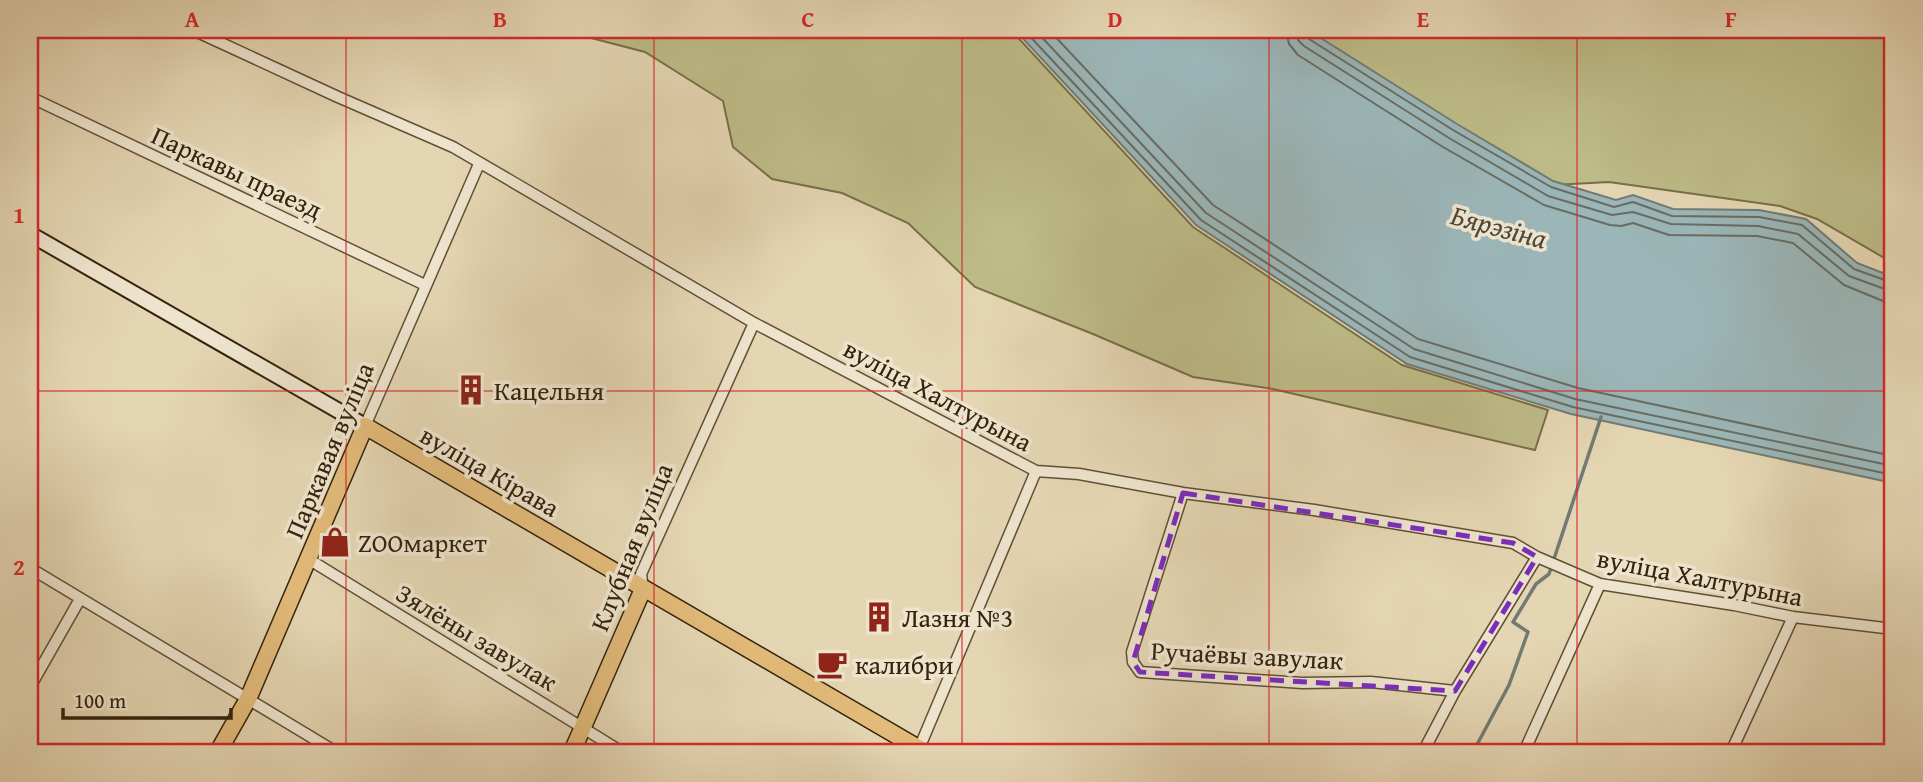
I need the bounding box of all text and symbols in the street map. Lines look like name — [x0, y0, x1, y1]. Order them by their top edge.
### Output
text: A — [185, 2, 200, 35]
text: B — [493, 2, 507, 35]
text: C — [801, 2, 815, 35]
text: D — [1108, 2, 1123, 35]
text: E — [1417, 2, 1429, 35]
text: F — [1725, 2, 1737, 35]
street label: Паркавы праезд — [145, 115, 329, 229]
water label: Бярэзіна — [1447, 194, 1552, 258]
text: 1 — [13, 198, 25, 231]
street label: вуліца Халтурына — [837, 329, 1040, 462]
street label: Паркавая вуліца — [274, 355, 384, 544]
place label: Кацельня — [494, 371, 604, 410]
building icon: Кацельня — [454, 373, 488, 407]
street label: вуліца Кірава — [413, 415, 567, 527]
street label: Клубная вуліца — [580, 457, 683, 637]
place label: ZOOмаркет — [358, 523, 487, 562]
shop icon: ZOOмаркет — [318, 525, 352, 559]
street label: вуліца Халтурына — [1594, 538, 1807, 616]
text: 2 — [13, 550, 25, 583]
street label: Зялёны завулак — [389, 573, 565, 701]
place label: Лазня №3 — [902, 598, 1013, 637]
building icon: Лазня №3 — [862, 600, 896, 634]
street label: Ручаёвы завулак — [1150, 630, 1344, 680]
place label: калибри — [855, 645, 954, 684]
cafe icon: калибри — [815, 647, 849, 681]
scale bar — [63, 677, 231, 721]
text: 100 m — [74, 685, 126, 716]

